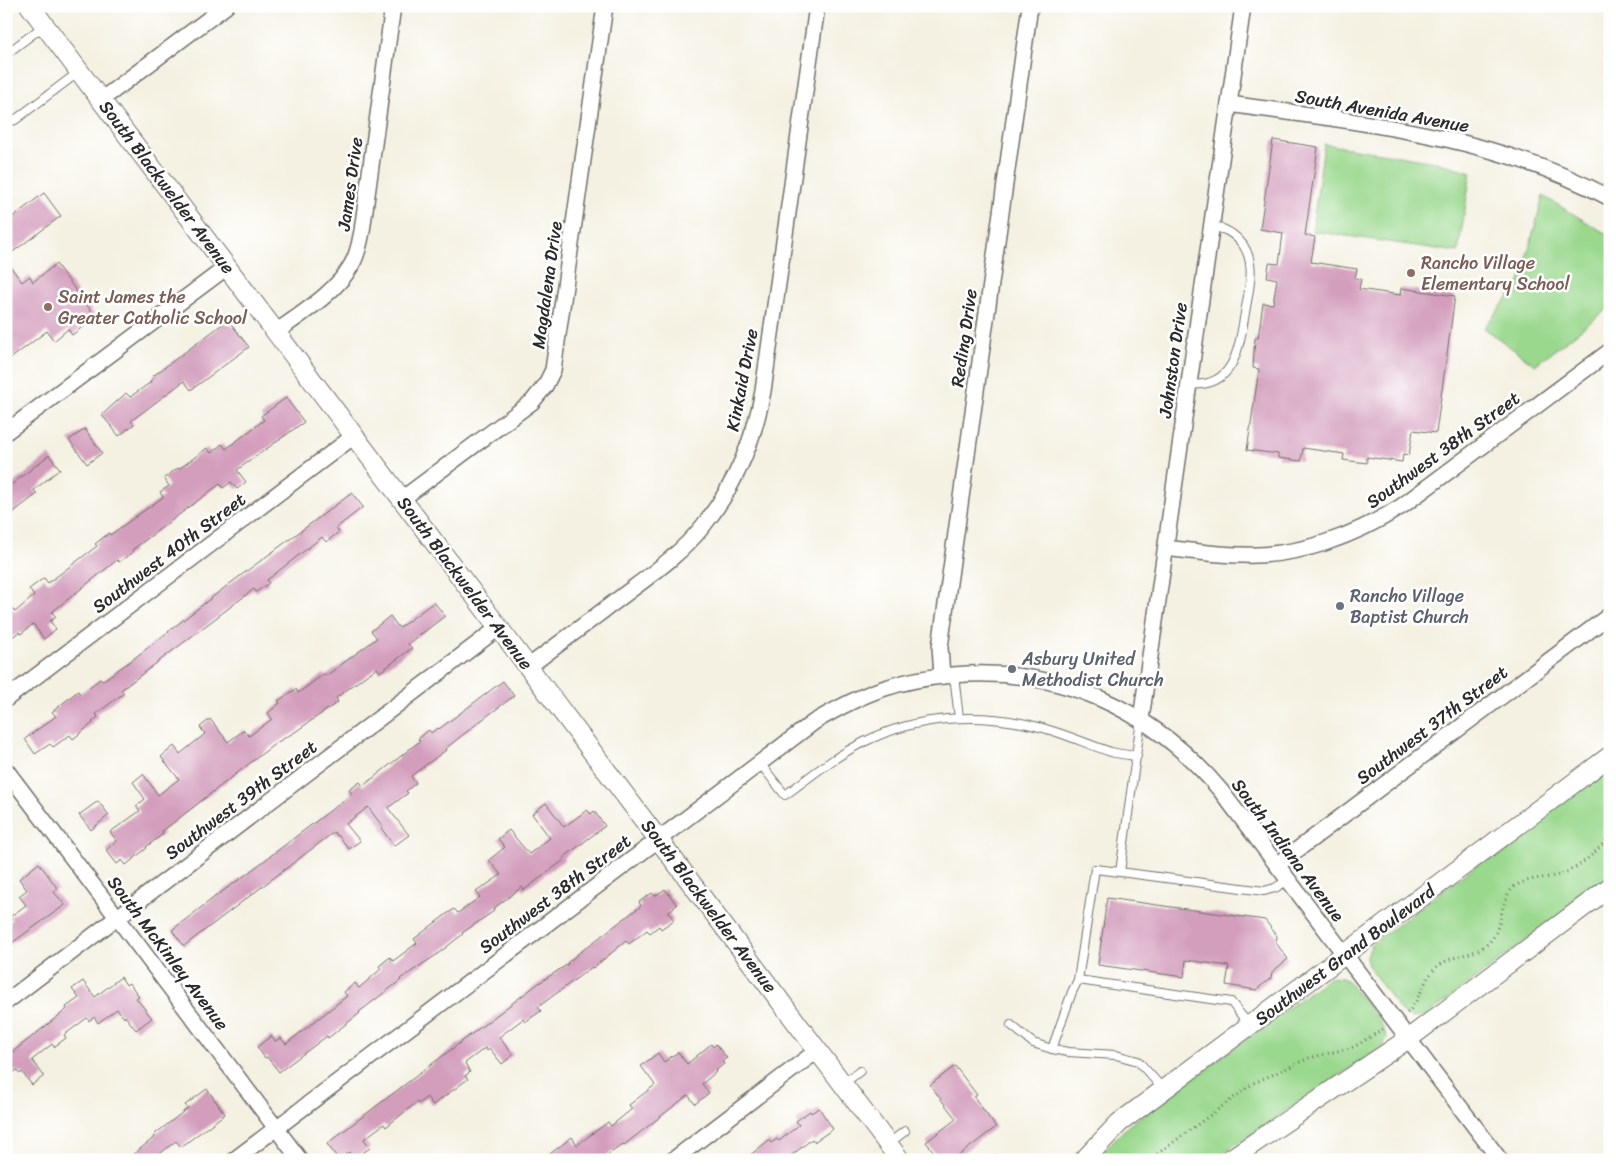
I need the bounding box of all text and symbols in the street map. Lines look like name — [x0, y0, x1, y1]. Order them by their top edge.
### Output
street label: South Avenida Avenue — [1292, 80, 1472, 142]
street label: South Blackwelder Avenue — [91, 93, 243, 281]
street label: James Drive — [327, 135, 372, 234]
street label: Magdalena Drive — [522, 219, 572, 351]
place label: Rancho Village Elementary School — [1421, 247, 1570, 300]
marker: Rancho Village Elementary School — [1405, 267, 1417, 279]
place label: Saint James the Greater Catholic School — [58, 281, 248, 334]
street label: Reding Drive — [941, 287, 987, 389]
street label: Johnston Drive — [1149, 300, 1197, 421]
marker: Saint James the Greater Catholic School — [42, 301, 54, 313]
street label: Kinkaid Drive — [716, 326, 768, 434]
street label: Southwest 38th Street — [1359, 383, 1527, 517]
street label: Southwest 40th Street — [85, 484, 253, 622]
street label: South Blackwelder Avenue — [389, 489, 541, 677]
place label: Rancho Village Baptist Church — [1350, 580, 1469, 633]
marker: Rancho Village Baptist Church — [1334, 600, 1346, 612]
place label: Asbury United Methodist Church — [1021, 643, 1164, 696]
street label: Southwest 37th Street — [1349, 657, 1515, 793]
marker: Asbury United Methodist Church — [1006, 663, 1018, 675]
street label: Southwest 39th Street — [158, 732, 324, 868]
street label: South Indiana Avenue — [1223, 771, 1353, 929]
street label: South Blackwelder Avenue — [633, 812, 785, 1000]
street label: Southwest 38th Street — [472, 826, 638, 962]
street label: South McKinley Avenue — [99, 868, 237, 1038]
street label: Southwest Grand Boulevard — [1248, 875, 1444, 1034]

